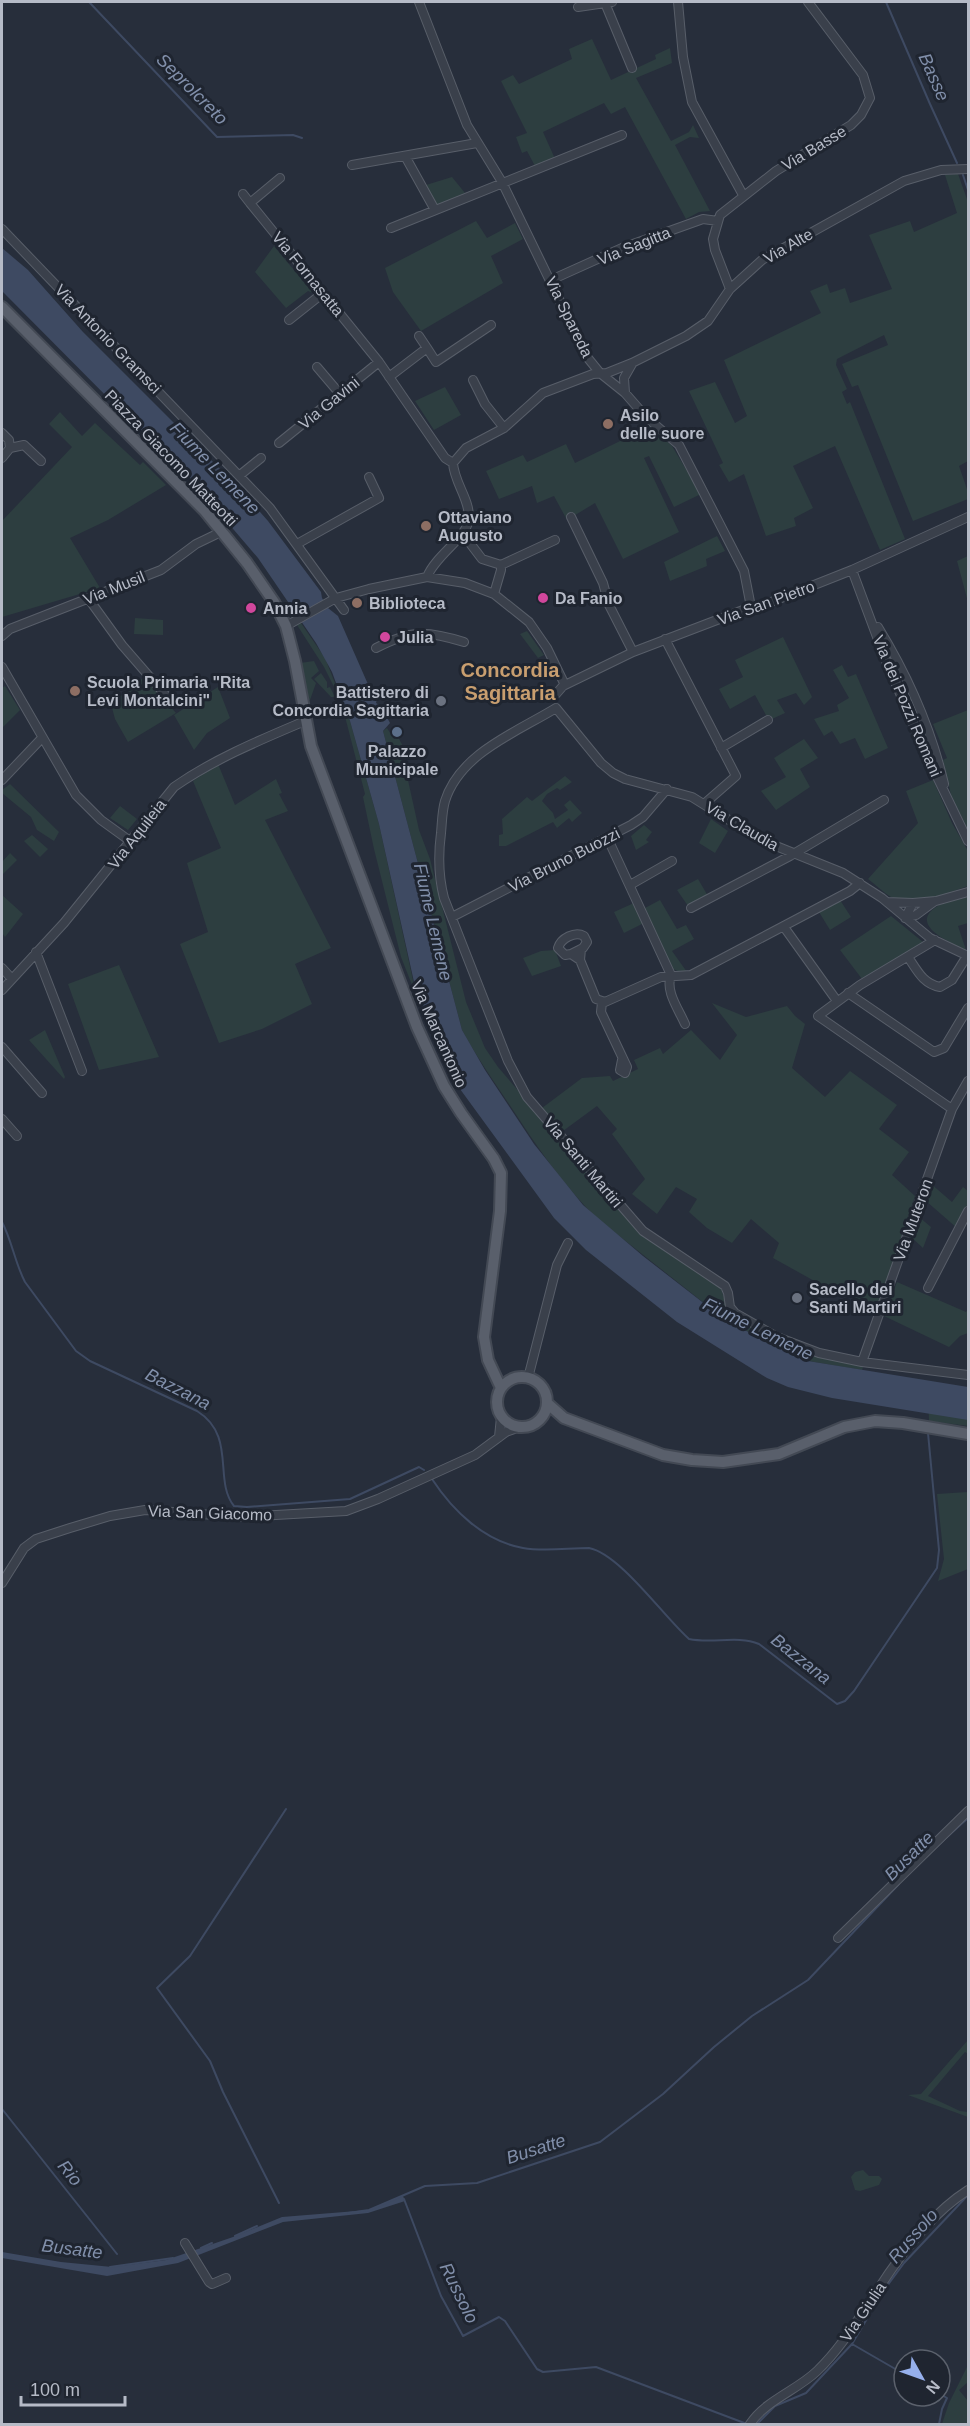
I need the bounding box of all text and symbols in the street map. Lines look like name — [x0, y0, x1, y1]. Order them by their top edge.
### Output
water label: Seprolcreto — [152, 49, 232, 129]
water label: Basse — [915, 50, 953, 104]
street label: Via Basse — [779, 122, 849, 174]
street label: Via Sagitta — [595, 224, 673, 268]
street label: Via Alte — [760, 225, 816, 267]
street label: Via Fornasatta — [269, 228, 347, 320]
street label: Via Spareda — [542, 274, 596, 360]
street label: Via Antonio Gramsci — [52, 281, 164, 397]
street label: Via Gavini — [295, 374, 363, 432]
street label: Piazza Giacomo Matteotti — [102, 387, 240, 529]
place label: Asilo delle suore — [620, 407, 705, 442]
marker: Asilo delle suore — [601, 417, 615, 431]
water label: Fiume Lemene — [166, 418, 264, 518]
place label: Ottaviano Augusto — [438, 509, 512, 544]
marker: Ottaviano Augusto — [419, 519, 433, 533]
street label: Via Musil — [81, 568, 147, 608]
street label: Via San Pietro — [715, 578, 817, 628]
place label: Da Fanio — [555, 590, 623, 607]
marker: Da Fanio — [536, 591, 550, 605]
place label: Biblioteca — [369, 595, 446, 612]
marker: Biblioteca — [350, 596, 364, 610]
place label: Annia — [263, 600, 308, 617]
marker: Annia — [244, 601, 258, 615]
place label: Julia — [397, 629, 434, 646]
marker: Julia — [378, 630, 392, 644]
street label: Via dei Pozzi Romani — [870, 633, 944, 779]
district label: Concordia Sagittaria — [461, 659, 560, 704]
place label: Scuola Primaria "Rita Levi Montalcini" — [87, 674, 250, 709]
marker: Scuola Primaria "Rita Levi Montalcini" — [68, 684, 82, 698]
place label: Battistero di Concordia Sagittaria — [273, 684, 429, 719]
marker: Battistero di Concordia Sagittaria — [434, 694, 448, 708]
marker: Palazzo Municipale — [390, 725, 404, 739]
place label: Palazzo Municipale — [356, 743, 438, 778]
street label: Via Aquileia — [105, 796, 169, 872]
street label: Via Claudia — [702, 798, 782, 854]
street label: Via Bruno Buozzi — [506, 825, 622, 895]
water label: Fiume Lemene — [410, 861, 456, 983]
street label: Via Marcantonio — [408, 978, 470, 1090]
street label: Via Santi Martiri — [540, 1113, 626, 1211]
street label: Via Muteron — [890, 1177, 936, 1263]
place label: Sacello dei Santi Martiri — [809, 1281, 901, 1316]
marker: Sacello dei Santi Martiri — [790, 1291, 804, 1305]
water label: Fiume Lemene — [700, 1294, 816, 1364]
water label: Bazzana — [142, 1364, 214, 1414]
street label: Via San Giacomo — [148, 1502, 272, 1524]
water label: Bazzana — [767, 1630, 835, 1688]
water label: Busatte — [880, 1827, 938, 1885]
water label: Busatte — [504, 2130, 568, 2168]
water label: Rio — [54, 2156, 86, 2190]
water label: Russolo — [884, 2205, 942, 2267]
water label: Busatte — [40, 2235, 104, 2263]
water label: Russolo — [436, 2259, 482, 2327]
street label: Via Giulia — [837, 2279, 889, 2345]
north arrow — [892, 2348, 952, 2408]
scale bar — [21, 2369, 124, 2407]
text: N — [923, 2377, 943, 2397]
text: 100 m — [30, 2380, 80, 2400]

